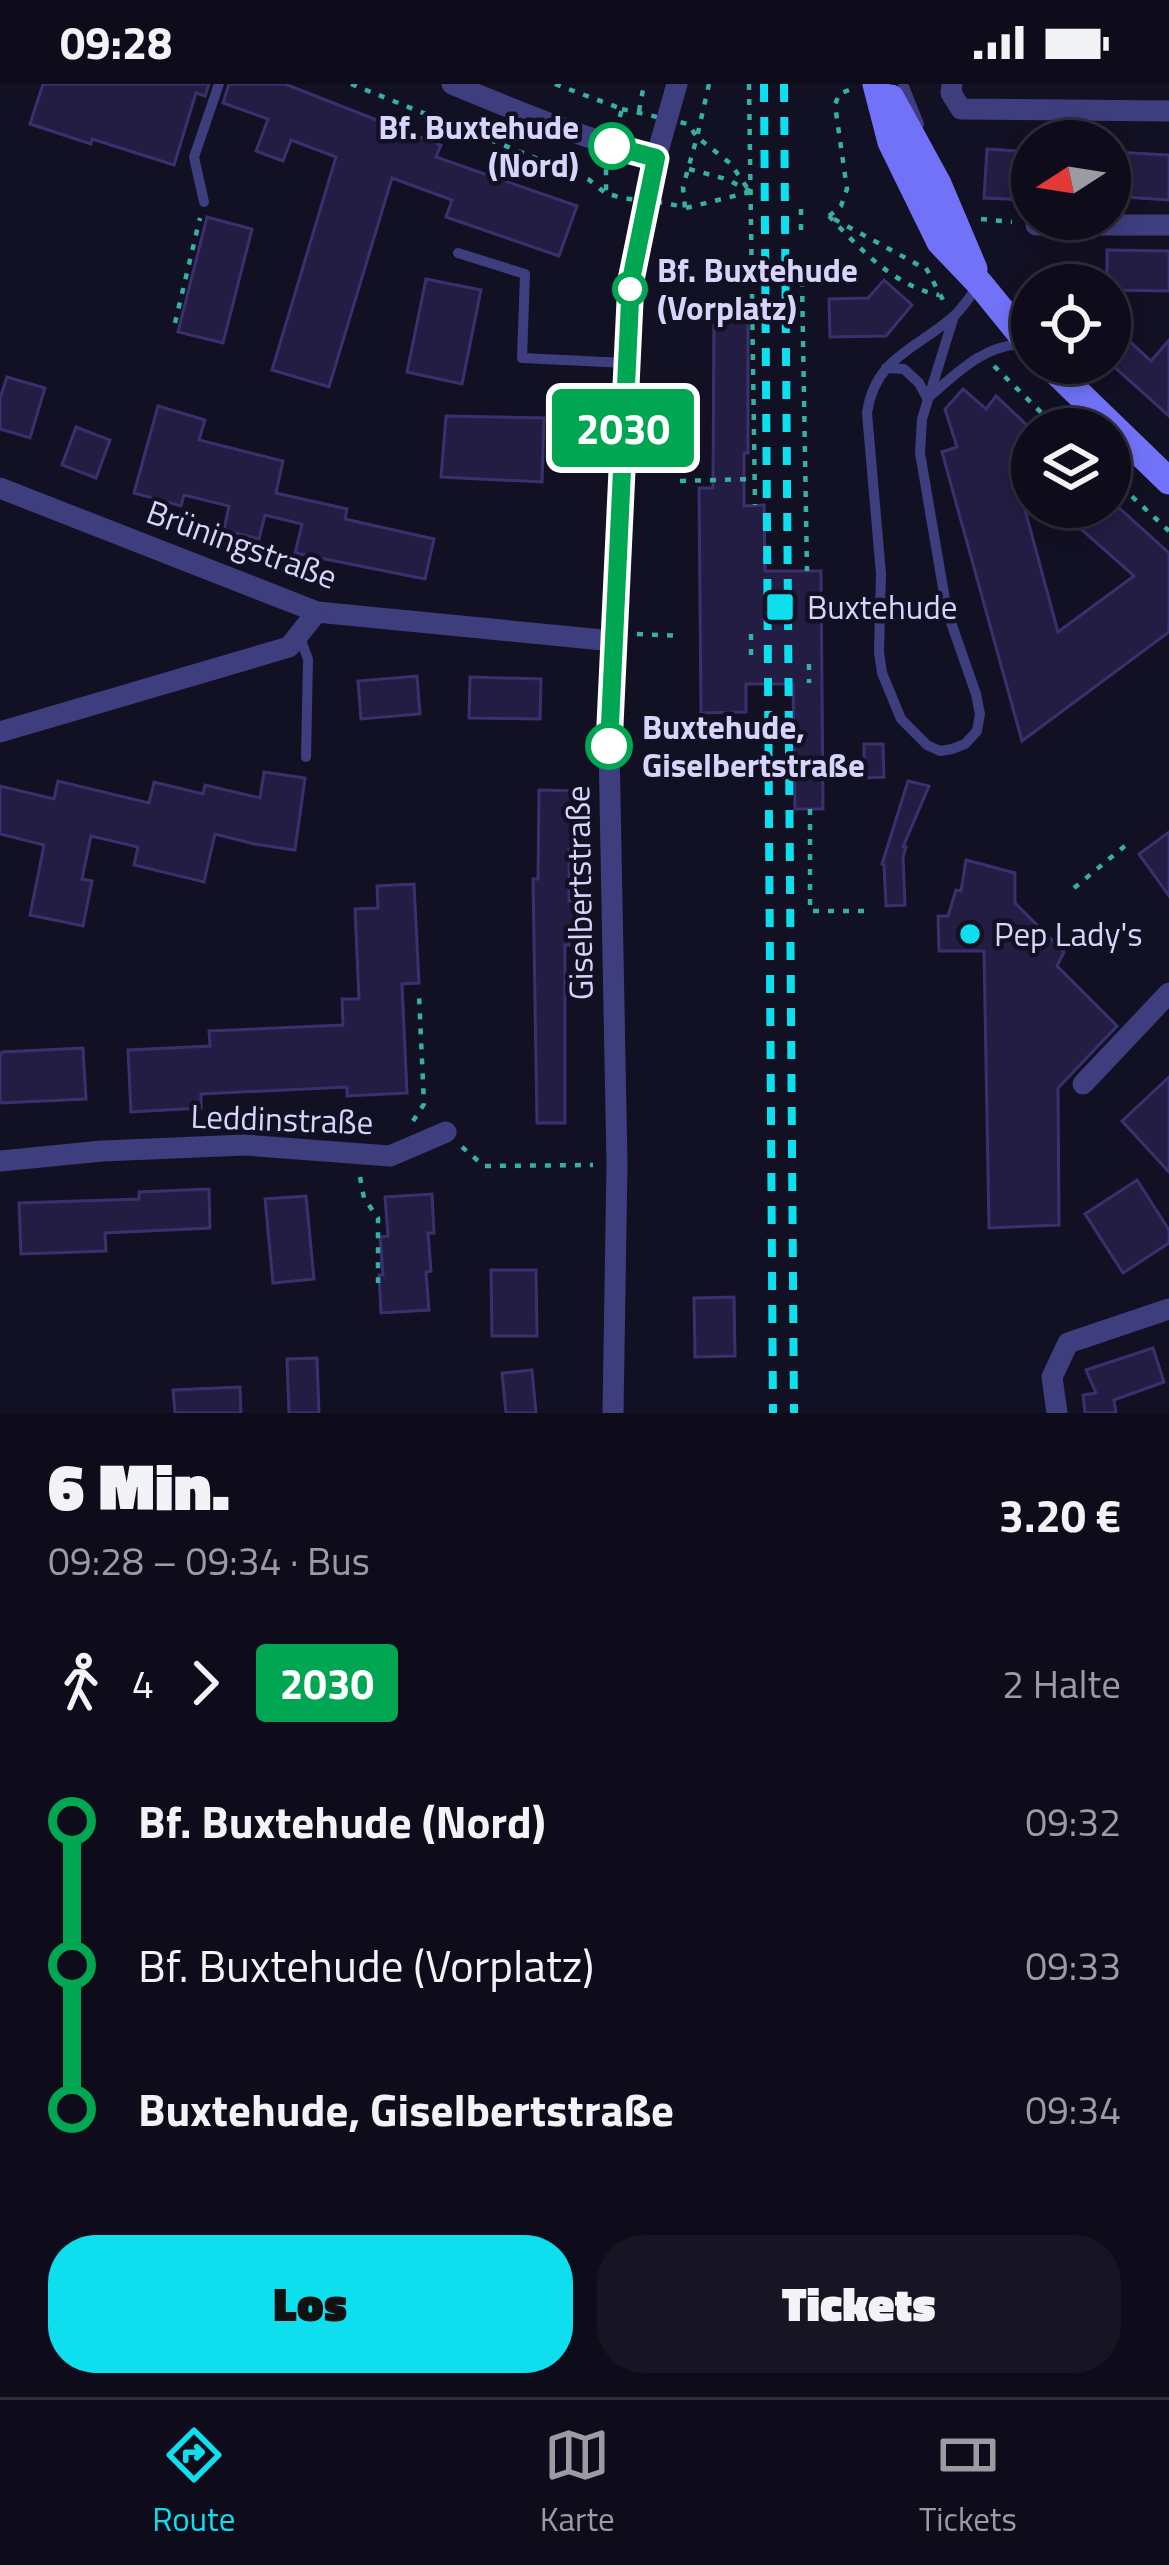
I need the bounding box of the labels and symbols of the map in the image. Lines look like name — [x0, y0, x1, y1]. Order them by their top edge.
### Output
place label: Bf. Buxtehude (Nord) — [378, 102, 579, 190]
north arrow — [1011, 120, 1131, 240]
marker: Bf. Buxtehude (Nord) — [590, 124, 634, 168]
place label: Bf. Buxtehude (Vorplatz) — [657, 245, 858, 333]
marker: Bf. Buxtehude (Vorplatz) — [614, 273, 646, 305]
line badge: 2030 — [539, 389, 707, 467]
street label: Brüningstraße — [140, 486, 344, 602]
place label: Buxtehude — [807, 582, 957, 632]
marker: Buxtehude — [764, 591, 796, 623]
place label: Buxtehude, Giselbertstraße — [642, 702, 865, 790]
marker: Buxtehude, Giselbertstraße — [587, 724, 631, 768]
street label: Giselbertstraße — [552, 785, 606, 1001]
place label: Pep Lady's — [994, 909, 1143, 959]
marker: Pep Lady's — [957, 921, 983, 947]
street label: Leddinstraße — [190, 1091, 374, 1147]

